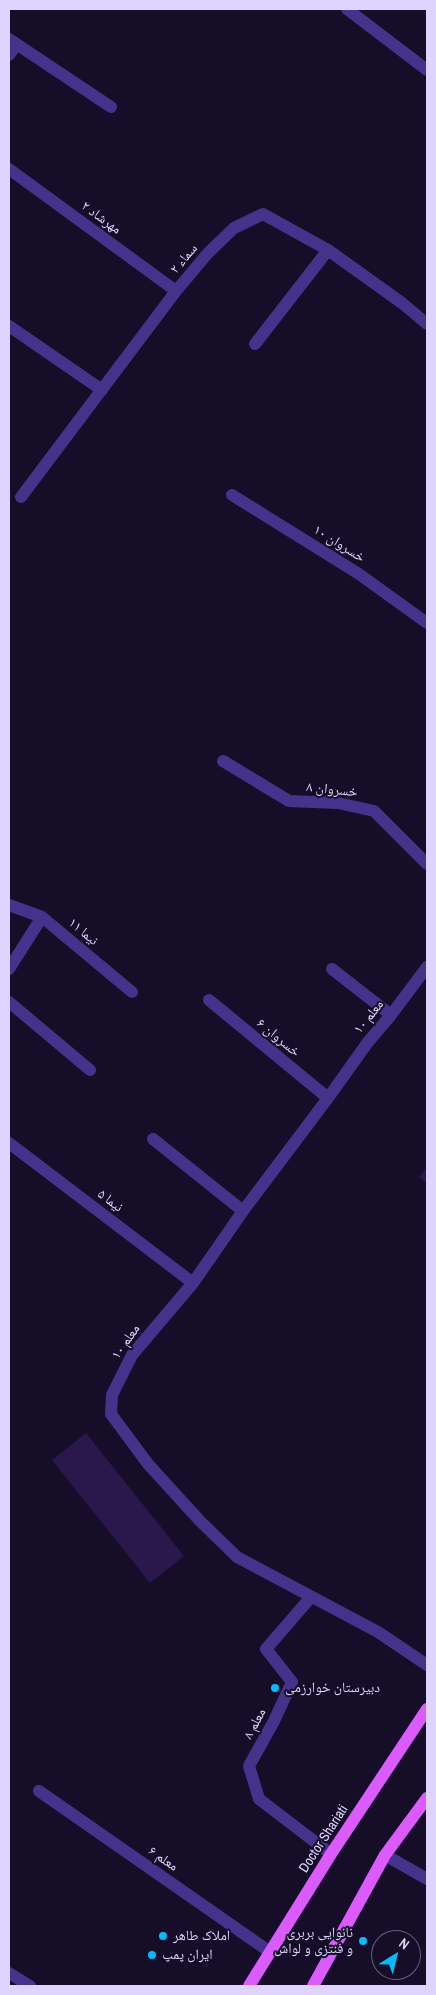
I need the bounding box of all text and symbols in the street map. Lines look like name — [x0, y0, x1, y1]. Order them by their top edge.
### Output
street label: مهرشاد ۲ — [78, 198, 124, 238]
street label: سماء ۲ — [167, 241, 201, 277]
street label: خسروان ۱۰ — [310, 522, 368, 566]
street label: خسروان ۸ — [306, 779, 358, 801]
street label: نیما ۱۱ — [65, 915, 101, 949]
street label: معلم ۱۰ — [350, 997, 388, 1037]
street label: خسروان ۶ — [253, 1015, 303, 1061]
street label: نیما ۵ — [94, 1186, 126, 1216]
street label: معلم ۱۰ — [108, 1321, 144, 1363]
place label: دبیرستان خوارزمی — [285, 1680, 380, 1696]
marker: دبیرستان خوارزمی — [269, 1682, 281, 1694]
street label: معلم ۸ — [240, 1706, 270, 1742]
street label: Doctor Shariati — [296, 1802, 352, 1876]
street label: معلم ۶ — [145, 1843, 181, 1875]
place label: نانوایی بربری و فنتزی و لواش — [274, 1925, 353, 1958]
place label: املاک طاهر — [173, 1928, 230, 1944]
marker: املاک طاهر — [157, 1930, 169, 1942]
north arrow — [371, 1930, 421, 1980]
text: N — [396, 1934, 413, 1953]
marker: نانوایی بربری و فنتزی و لواش — [357, 1935, 369, 1947]
place label: ایران پمپ — [162, 1947, 213, 1963]
marker: ایران پمپ — [146, 1949, 158, 1961]

